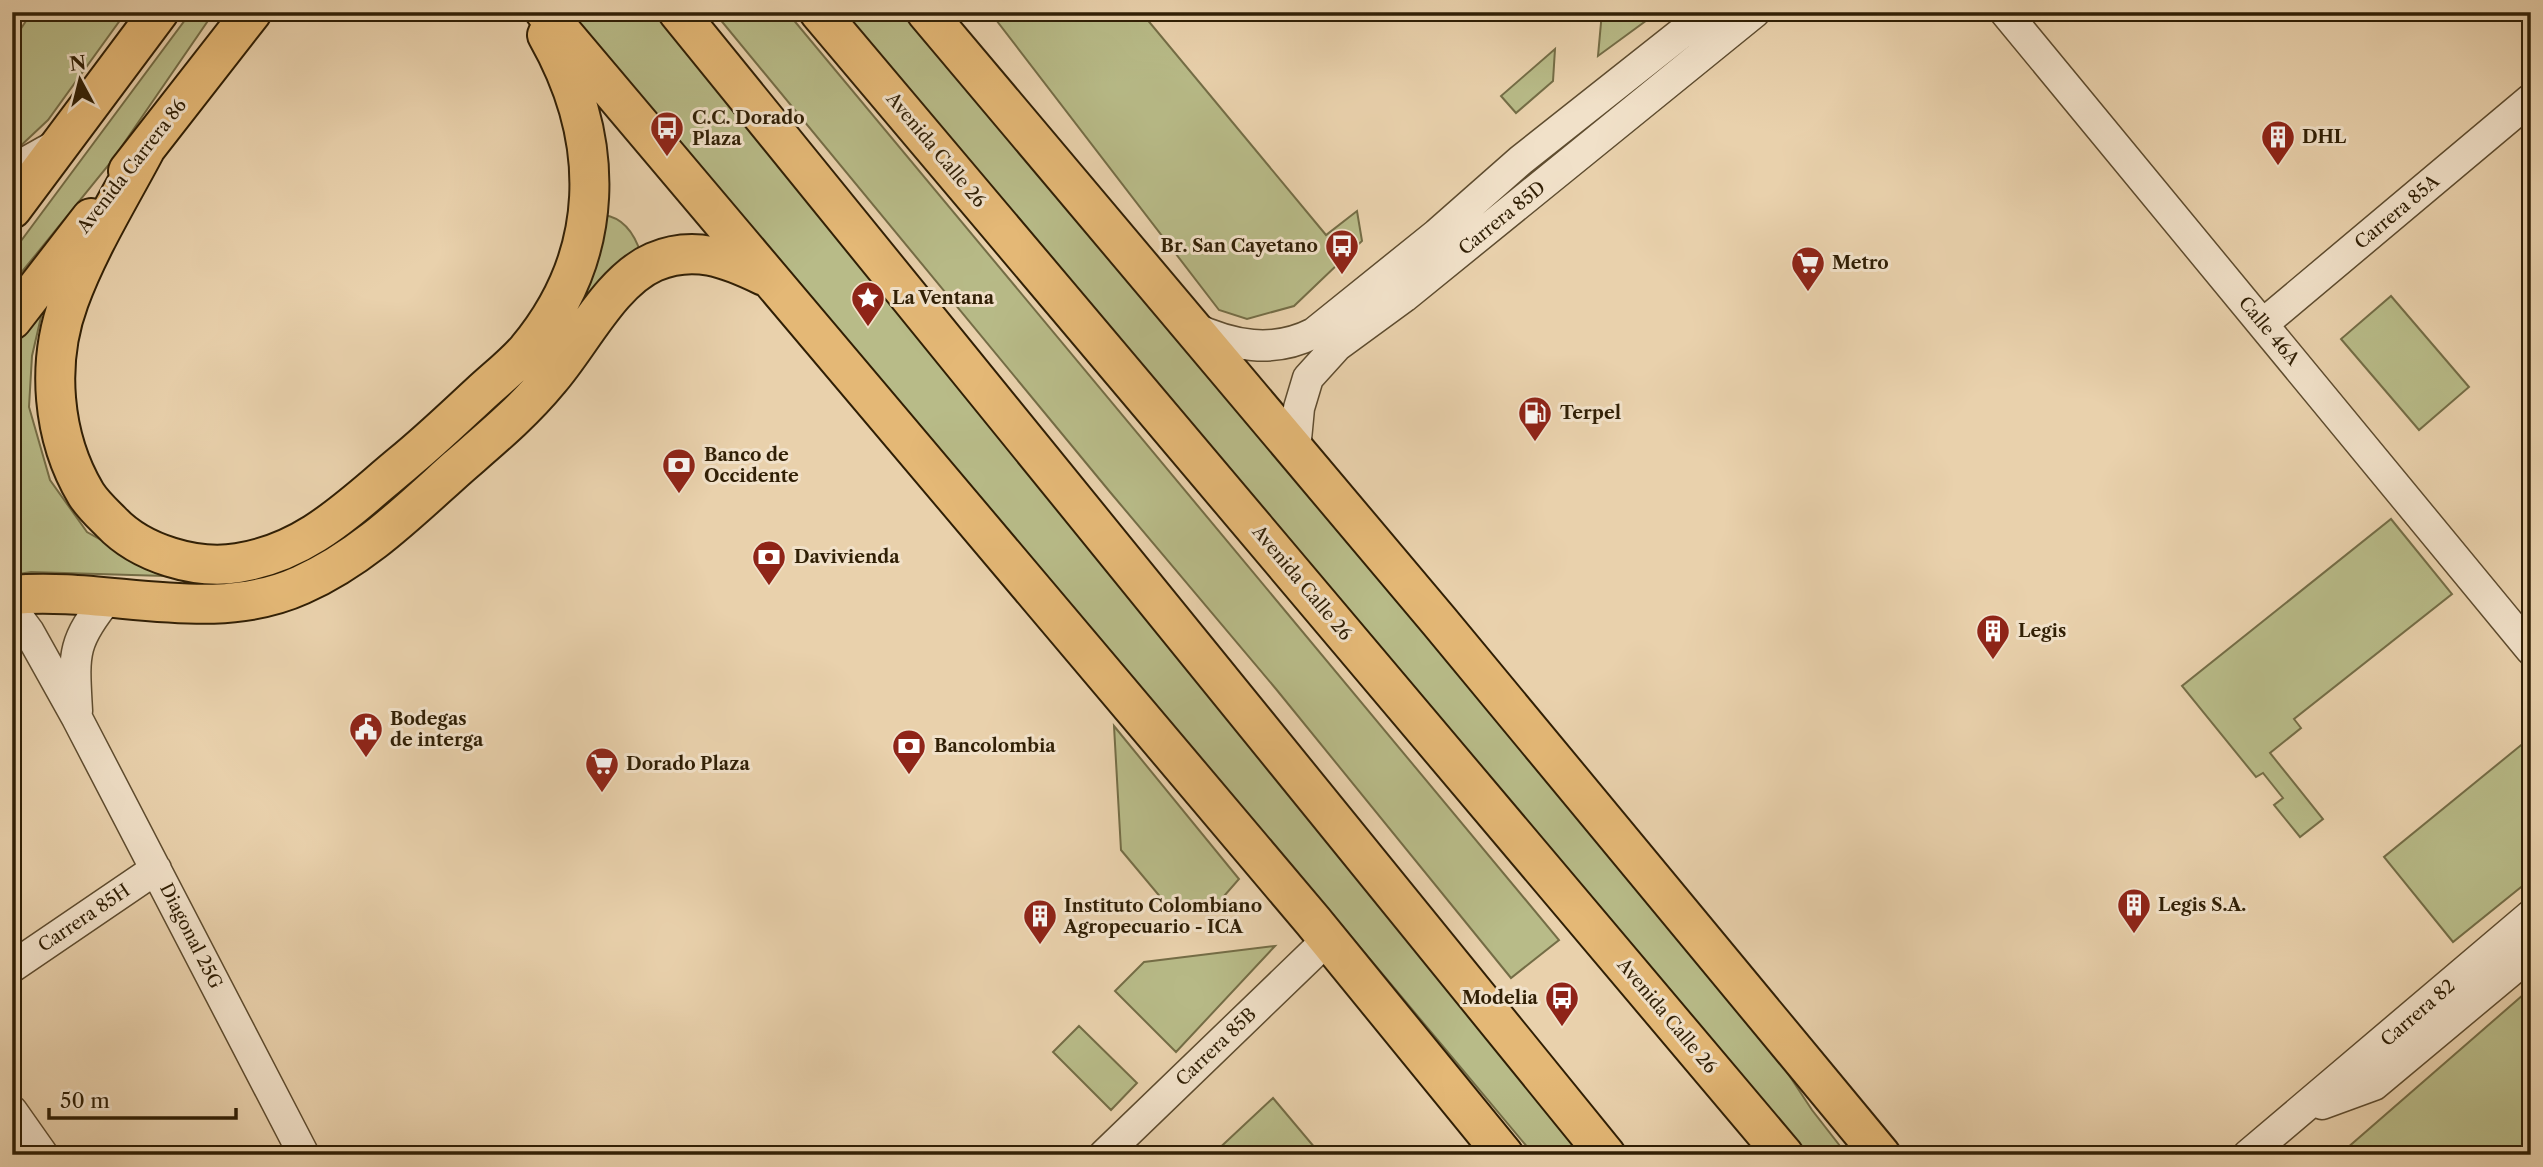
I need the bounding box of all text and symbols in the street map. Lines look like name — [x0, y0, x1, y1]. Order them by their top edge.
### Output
north arrow — [46, 46, 116, 116]
text: N — [68, 51, 88, 76]
street label: Avenida Calle 26 — [881, 87, 990, 212]
street label: Avenida Carrera 86 — [72, 94, 191, 238]
place label: C.C. Dorado Plaza — [692, 107, 805, 150]
bus stop icon: C.C. Dorado Plaza — [648, 109, 686, 158]
building icon: DHL — [2259, 118, 2297, 167]
place label: DHL — [2302, 126, 2347, 148]
street label: Carrera 85A — [2350, 170, 2444, 254]
street label: Carrera 85D — [1454, 176, 1550, 260]
bus stop icon: Br. San Cayetano — [1323, 227, 1361, 276]
place label: Br. San Cayetano — [1161, 235, 1318, 257]
supermarket icon: Metro — [1789, 244, 1827, 293]
place label: Metro — [1832, 252, 1889, 274]
place icon: La Ventana — [849, 279, 887, 328]
place label: La Ventana — [892, 287, 995, 309]
street label: Calle 46A — [2234, 292, 2305, 370]
fuel station icon: Terpel — [1516, 394, 1554, 443]
place label: Terpel — [1560, 402, 1621, 424]
place label: Banco de Occidente — [704, 444, 799, 487]
bank icon: Banco de Occidente — [660, 446, 698, 495]
street label: Avenida Calle 26 — [1247, 520, 1356, 645]
bank icon: Davivienda — [750, 538, 788, 587]
place label: Davivienda — [794, 546, 900, 568]
building icon: Legis — [1974, 612, 2012, 661]
place label: Legis — [2018, 620, 2066, 642]
place label: Bodegas de interga — [390, 708, 484, 751]
public building icon: Bodegas de interga — [347, 710, 385, 759]
bank icon: Bancolombia — [890, 727, 928, 776]
place label: Bancolombia — [934, 735, 1056, 757]
supermarket icon: Dorado Plaza — [583, 745, 621, 794]
place label: Dorado Plaza — [626, 753, 750, 775]
street label: Carrera 85H — [34, 879, 134, 957]
street label: Diagonal 25G — [155, 880, 227, 993]
building icon: Legis S.A. — [2115, 886, 2153, 935]
place label: Legis S.A. — [2158, 894, 2246, 916]
place label: Instituto Colombiano Agropecuario - ICA — [1063, 895, 1262, 938]
building icon: Instituto Colombiano Agropecuario - ICA — [1021, 897, 1059, 946]
street label: Avenida Calle 26 — [1612, 953, 1721, 1078]
street label: Carrera 82 — [2376, 975, 2460, 1051]
bus stop icon: Modelia — [1543, 979, 1581, 1028]
place label: Modelia — [1462, 987, 1539, 1009]
street label: Carrera 85B — [1171, 1003, 1261, 1091]
scale bar — [49, 1076, 236, 1120]
text: 50 m — [60, 1088, 110, 1113]

